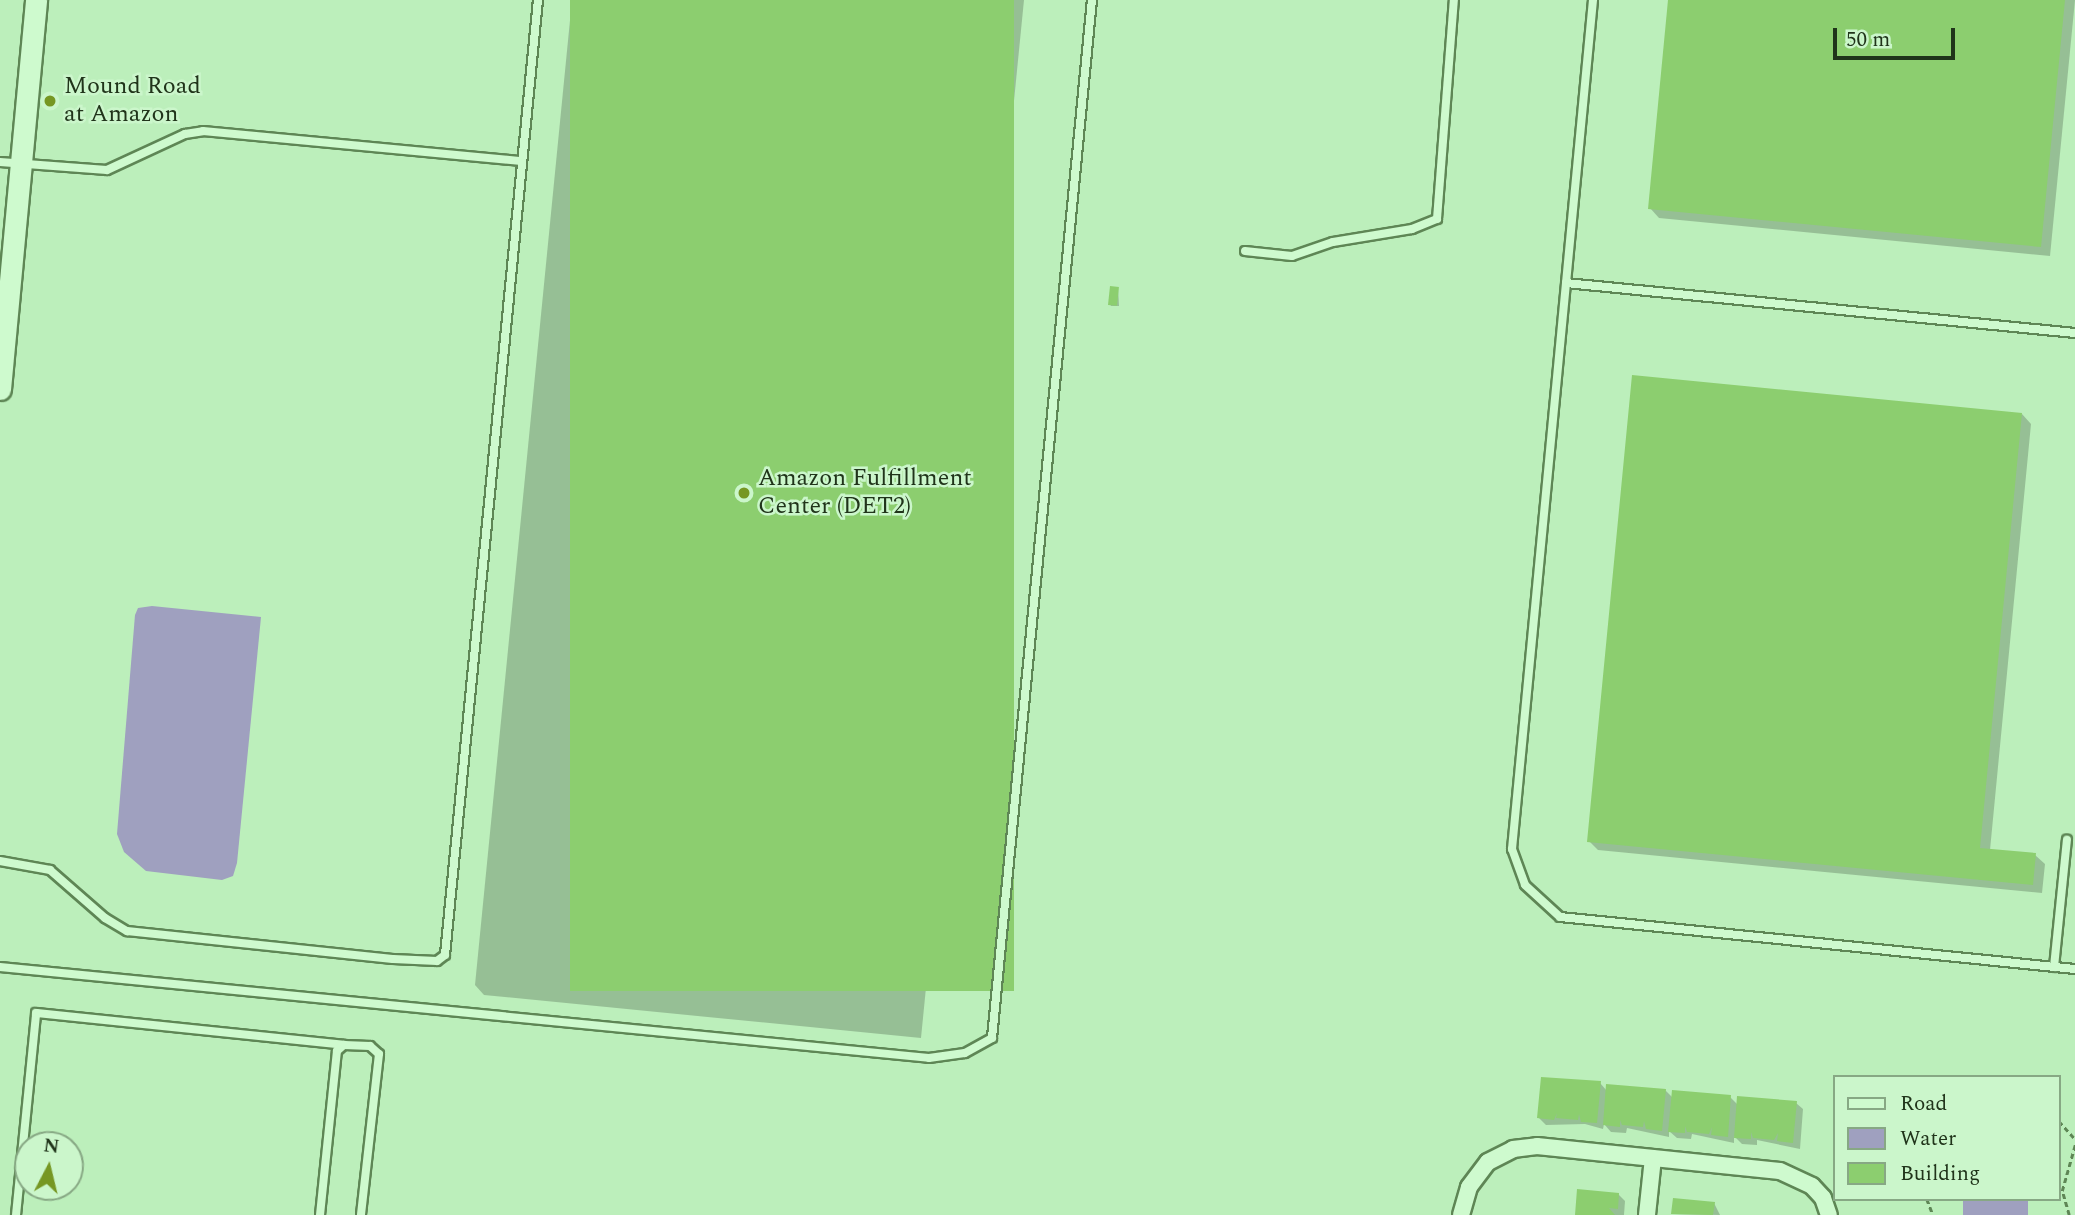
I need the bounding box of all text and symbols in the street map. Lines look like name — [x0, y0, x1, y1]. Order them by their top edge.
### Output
scale bar — [1837, 14, 1960, 58]
text: 50 m — [1846, 24, 1890, 56]
place label: Mound Road at Amazon — [64, 73, 201, 129]
marker: Mound Road at Amazon — [42, 93, 58, 109]
place label: Amazon Fulfillment Center (DET2) — [758, 465, 972, 521]
marker: Amazon Fulfillment Center (DET2) — [736, 485, 752, 501]
legend — [1834, 1075, 2061, 1201]
text: Road — [1900, 1088, 1947, 1120]
text: Water — [1900, 1123, 1956, 1155]
north arrow — [14, 1131, 84, 1201]
text: N — [42, 1131, 61, 1162]
text: Building — [1900, 1158, 1980, 1190]

